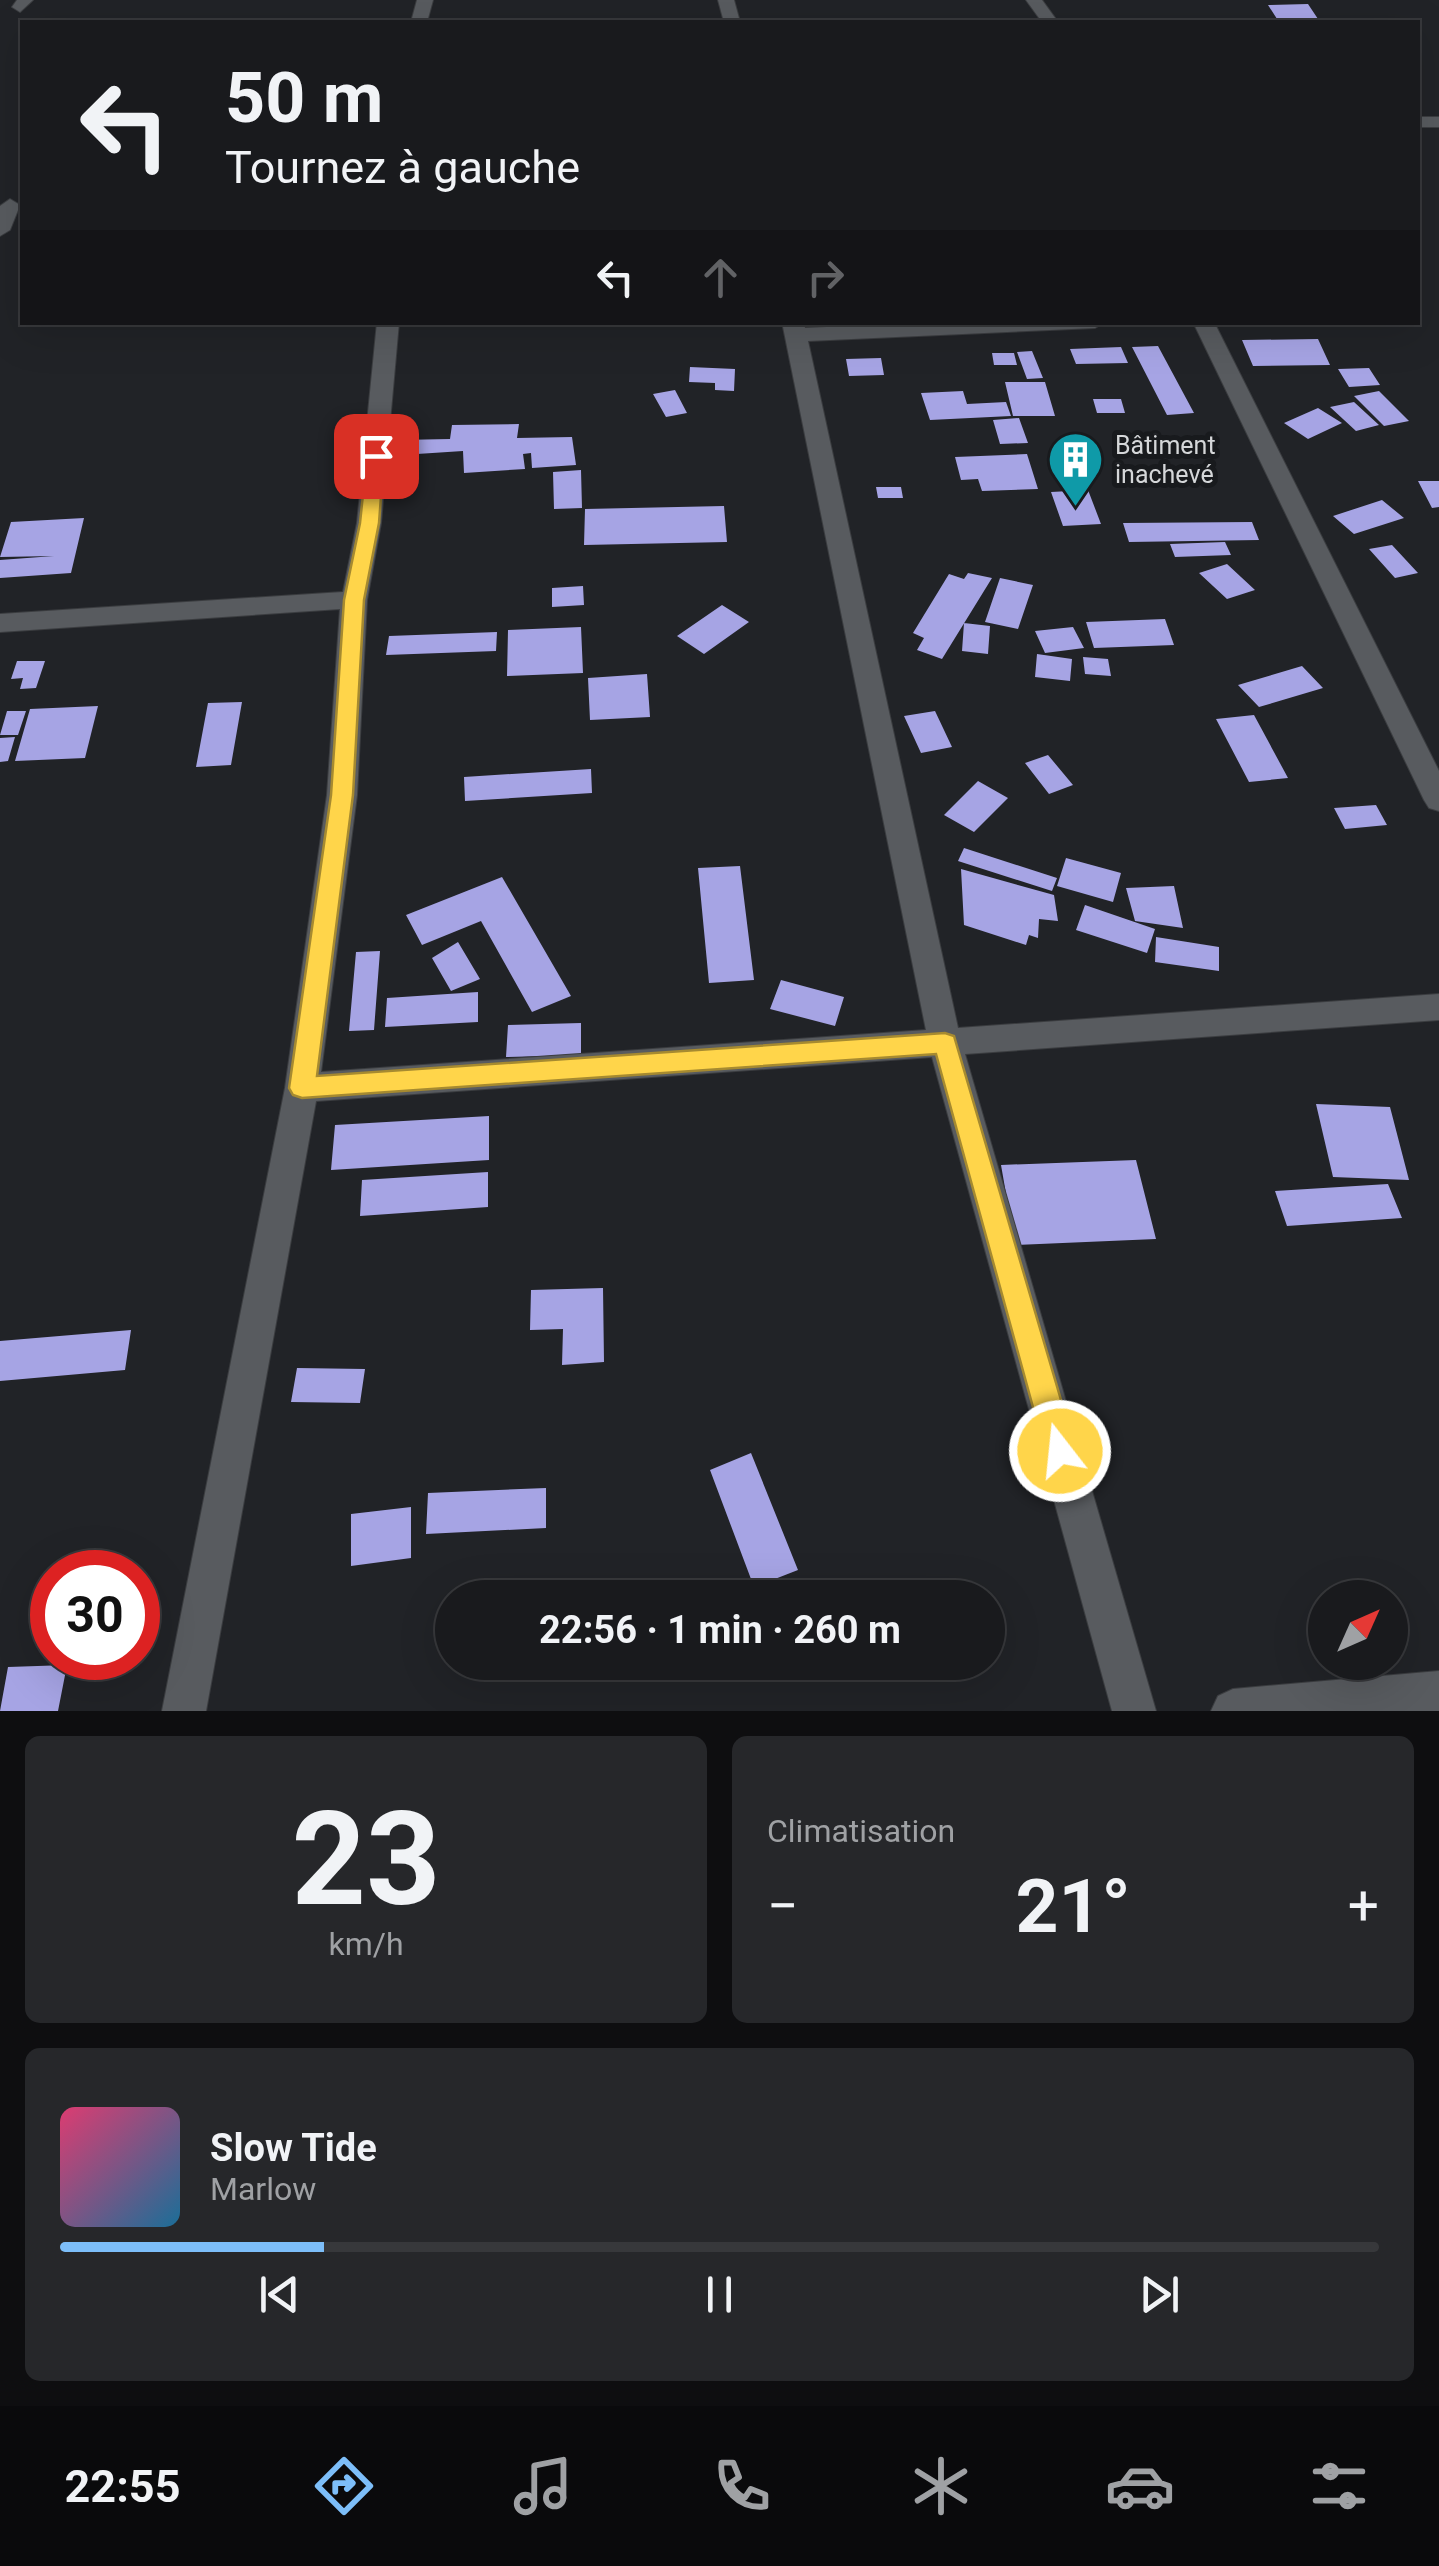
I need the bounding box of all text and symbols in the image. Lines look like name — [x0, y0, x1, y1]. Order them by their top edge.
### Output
text: 50 m — [225, 57, 383, 139]
icon: left — [60, 60, 190, 190]
text: Tournez à gauche — [225, 141, 580, 194]
icon: left — [588, 250, 643, 305]
icon: ahead — [693, 250, 748, 305]
icon: right — [798, 250, 853, 305]
pin — [334, 414, 419, 499]
icon: arrive — [349, 429, 404, 484]
building icon: Bâtiment inachevé — [1046, 429, 1106, 508]
place label: Bâtiment inachevé — [1115, 431, 1216, 489]
position arrow — [1008, 1399, 1112, 1503]
speed limit sign: 30 — [30, 1550, 160, 1680]
north arrow — [1308, 1580, 1408, 1680]
map controls — [1308, 1580, 1408, 1680]
text: 22:56 · 1 min · 260 m — [539, 1608, 901, 1652]
text: 23 — [291, 1783, 441, 1936]
text: Climatisation — [767, 1812, 955, 1850]
text: 21° — [1015, 1862, 1131, 1950]
text: − — [767, 1874, 798, 1938]
text: + — [1348, 1874, 1379, 1938]
text: km/h — [328, 1925, 404, 1963]
text: Slow Tide — [210, 2126, 377, 2170]
text: Marlow — [210, 2170, 316, 2208]
icon: previous — [252, 2267, 307, 2322]
icon: pause — [692, 2267, 747, 2322]
icon: next — [1132, 2267, 1187, 2322]
icon: directions — [309, 2451, 379, 2521]
icon: music — [508, 2451, 578, 2521]
icon: phone — [707, 2451, 777, 2521]
icon: climate — [906, 2451, 976, 2521]
icon: car — [1105, 2451, 1175, 2521]
icon: filters — [1304, 2451, 1374, 2521]
text: 22:55 — [65, 2460, 180, 2513]

